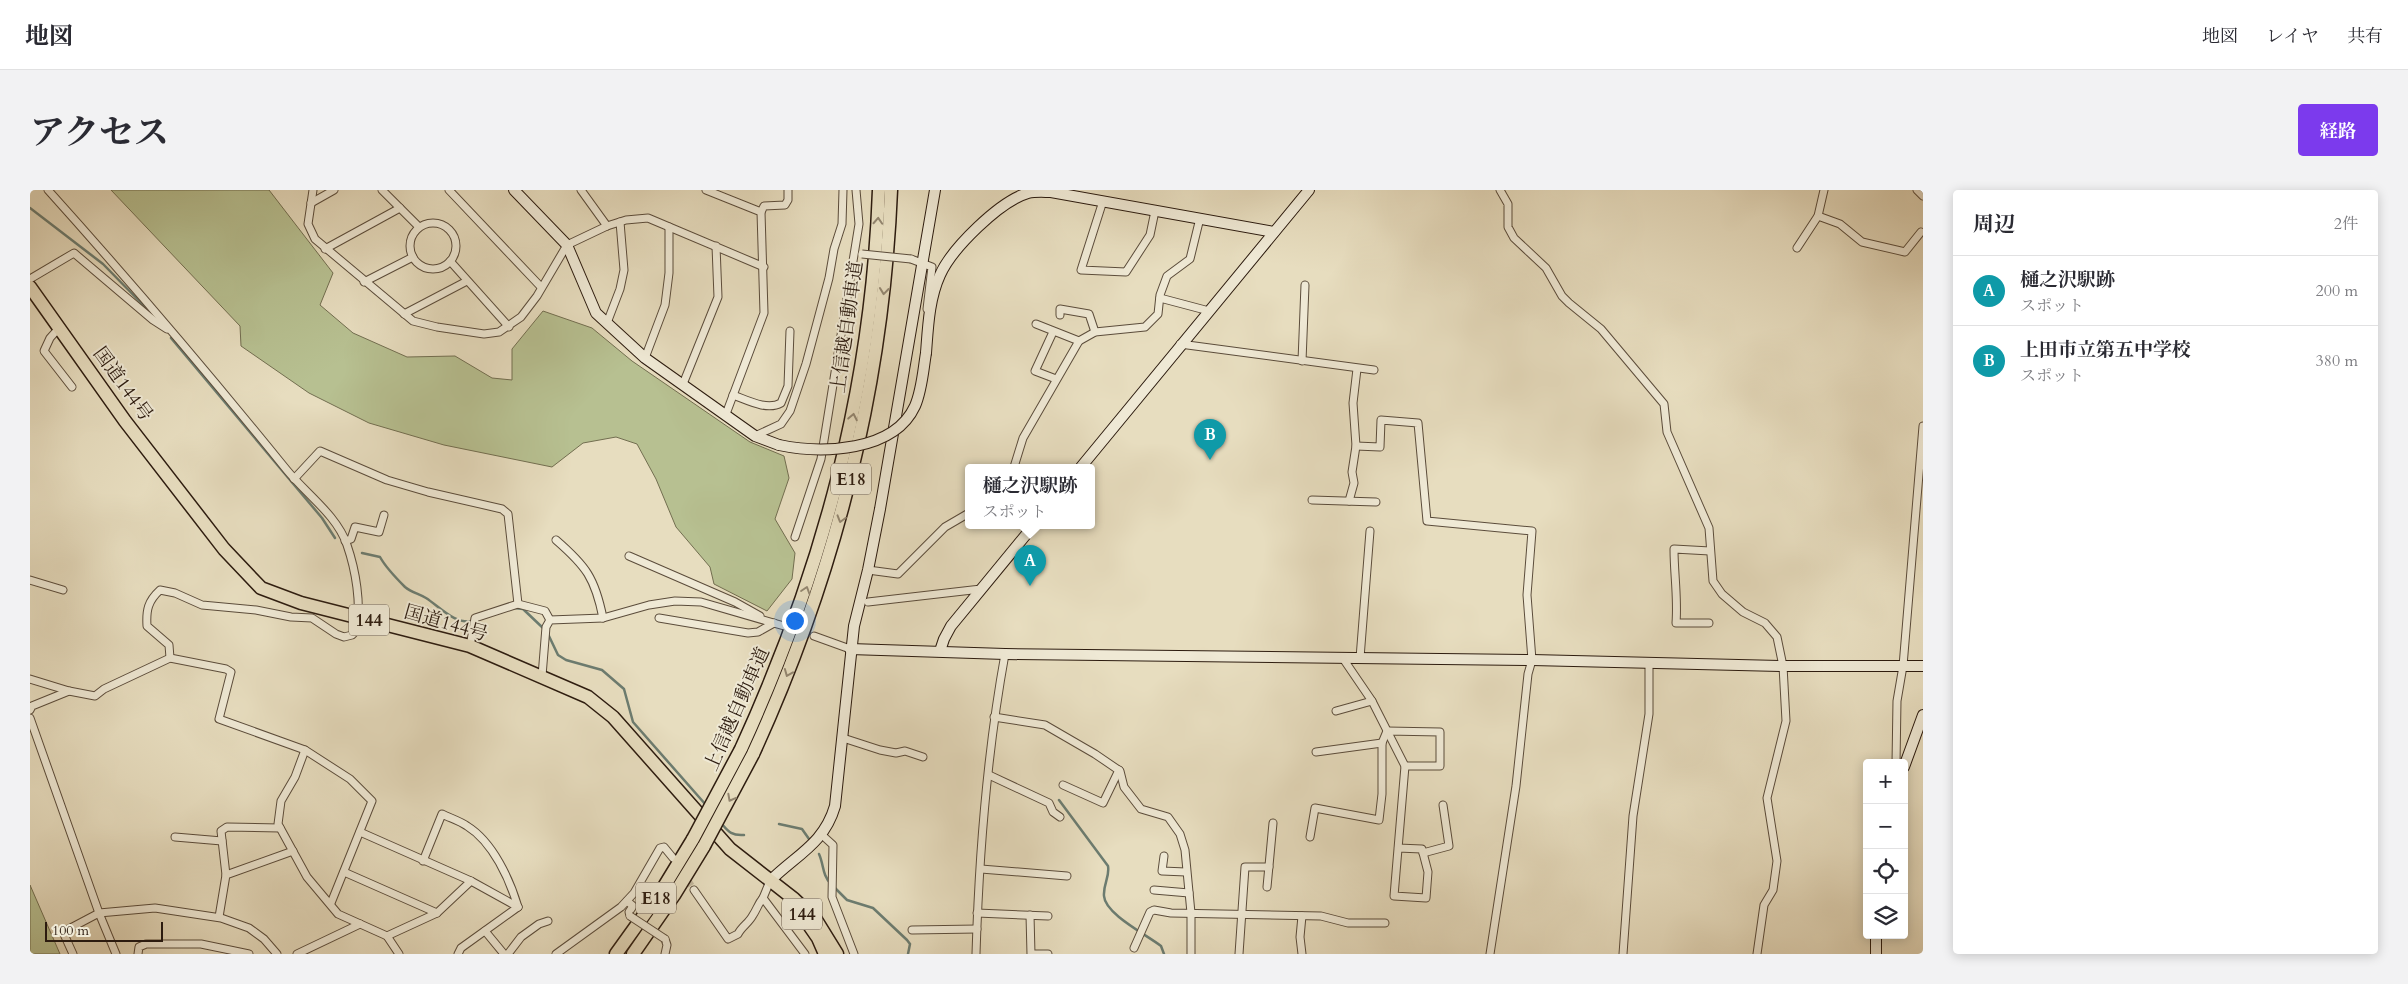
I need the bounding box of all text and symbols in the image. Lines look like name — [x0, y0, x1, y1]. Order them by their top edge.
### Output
text: 地図 — [25, 20, 73, 53]
text: 地図 — [2202, 24, 2238, 49]
text: レイヤ — [2266, 24, 2319, 49]
text: 共有 — [2347, 24, 2383, 49]
button: 経路 — [2298, 104, 2378, 156]
text: アクセス — [30, 109, 169, 157]
text: 周辺 — [1973, 210, 2015, 239]
text: 2件 — [2334, 213, 2358, 235]
one-way arrow — [872, 217, 883, 225]
street label: 上信越自動車道 — [825, 259, 869, 395]
text: 樋之沢駅跡 — [2020, 267, 2115, 293]
text: A — [1983, 280, 1995, 302]
text: 200 m — [2316, 280, 2358, 302]
one-way arrow — [879, 287, 890, 295]
text: スポット — [2020, 295, 2084, 317]
text: 上田市立第五中学校 — [2020, 337, 2191, 363]
street label: 国道144号 — [87, 341, 159, 427]
text: B — [1983, 350, 1995, 372]
text: 380 m — [2316, 350, 2358, 372]
text: スポット — [2020, 365, 2084, 387]
one-way arrow — [847, 412, 857, 421]
pin: B — [1194, 419, 1226, 460]
road number: E18 — [831, 464, 871, 494]
popup — [965, 464, 1095, 529]
text: 樋之沢駅跡 — [982, 473, 1078, 499]
text: スポット — [982, 501, 1047, 523]
one-way arrow — [836, 514, 846, 523]
pin: A — [1014, 545, 1046, 586]
one-way arrow — [800, 587, 810, 595]
street label: 国道144号 — [401, 599, 491, 647]
road number: 144 — [349, 604, 389, 636]
your location — [782, 608, 808, 634]
street label: 上信越自動車道 — [698, 643, 776, 775]
one-way arrow — [784, 668, 795, 677]
map controls — [1863, 759, 1908, 939]
button: + — [1863, 759, 1908, 804]
one-way arrow — [727, 792, 737, 801]
button: − — [1863, 804, 1908, 849]
button: locate — [1863, 849, 1908, 894]
road number: E18 — [636, 882, 676, 914]
button: layers — [1863, 894, 1908, 939]
road number: 144 — [782, 899, 822, 930]
scale bar — [45, 919, 162, 942]
text: 100 m — [52, 921, 89, 940]

